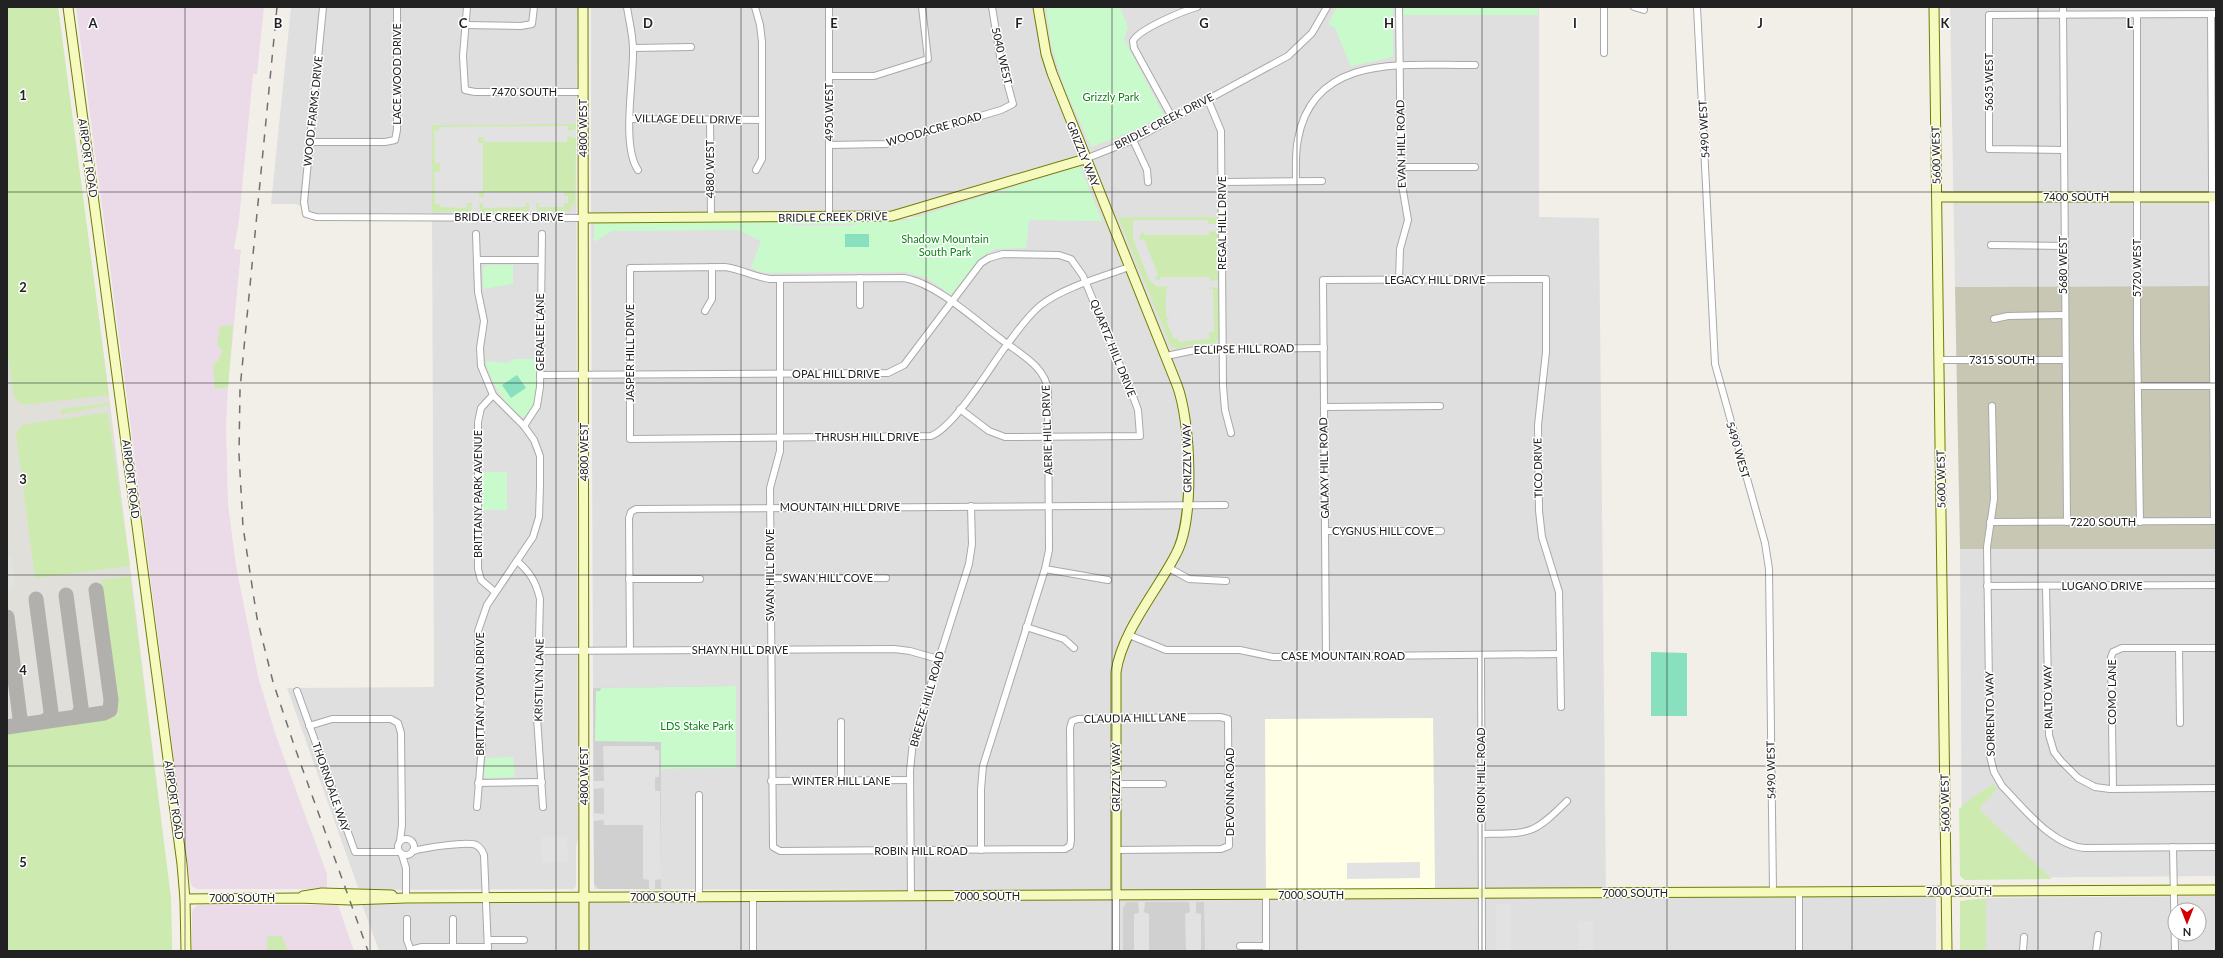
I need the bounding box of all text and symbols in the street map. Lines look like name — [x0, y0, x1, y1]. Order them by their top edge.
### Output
text: A — [87, 15, 98, 31]
text: B — [274, 15, 283, 31]
text: C — [459, 15, 468, 31]
text: D — [643, 15, 653, 31]
text: E — [830, 15, 838, 31]
text: F — [1015, 15, 1023, 31]
text: G — [1199, 15, 1209, 31]
text: H — [1384, 15, 1394, 31]
text: I — [1573, 15, 1577, 31]
text: J — [1757, 15, 1763, 31]
text: K — [1941, 15, 1951, 31]
text: L — [2127, 15, 2134, 31]
street label: LACE WOOD DRIVE — [390, 23, 403, 125]
street label: 5040 WEST — [990, 26, 1016, 86]
street label: 5635 WEST — [1982, 52, 1995, 111]
street label: WOOD FARMS DRIVE — [300, 55, 325, 167]
street label: 4950 WEST — [822, 82, 835, 141]
street label: 7470 SOUTH — [491, 85, 557, 98]
text: 1 — [19, 87, 27, 103]
park label: Grizzly Park — [1083, 90, 1140, 103]
street label: BRIDLE CREEK DRIVE — [1112, 90, 1215, 151]
street label: 4800 WEST — [576, 98, 589, 157]
street label: 5490 WEST — [1695, 99, 1712, 159]
street label: EVAN HILL ROAD — [1393, 100, 1408, 188]
street label: WOODACRE ROAD — [885, 109, 983, 148]
street label: VILLAGE DELL DRIVE — [634, 111, 742, 126]
street label: AIRPORT ROAD — [77, 118, 100, 198]
street label: GRIZZLY WAY — [1064, 119, 1103, 189]
street label: 5600 WEST — [1928, 125, 1943, 184]
street label: 4880 WEST — [703, 139, 716, 198]
street label: REGAL HILL DRIVE — [1215, 176, 1228, 270]
street label: 7400 SOUTH — [2043, 190, 2109, 203]
street label: BRIDLE CREEK DRIVE — [778, 209, 888, 224]
street label: BRIDLE CREEK DRIVE — [454, 210, 564, 223]
park label: Shadow Mountain South Park — [901, 232, 989, 258]
street label: 5680 WEST — [2056, 235, 2069, 294]
street label: 5720 WEST — [2130, 238, 2143, 297]
street label: LEGACY HILL DRIVE — [1384, 273, 1486, 286]
text: 2 — [19, 279, 27, 295]
street label: GERALEE LANE — [533, 293, 546, 371]
street label: QUARTZ HILL DRIVE — [1088, 297, 1139, 399]
street label: JASPER HILL DRIVE — [623, 304, 636, 402]
street label: ECLIPSE HILL ROAD — [1194, 341, 1294, 356]
street label: 7315 SOUTH — [1969, 353, 2035, 366]
street label: OPAL HILL DRIVE — [792, 367, 880, 380]
street label: AERIE HILL DRIVE — [1038, 385, 1055, 475]
street label: GALAXY HILL ROAD — [1316, 417, 1331, 519]
street label: 5490 WEST — [1724, 420, 1753, 480]
street label: 4800 WEST — [577, 422, 590, 481]
street label: GRIZZLY WAY — [1179, 423, 1194, 493]
street label: BRITTANY PARK AVENUE — [471, 430, 484, 558]
street label: THRUSH HILL DRIVE — [815, 430, 919, 443]
street label: TICO DRIVE — [1530, 438, 1545, 498]
street label: AIRPORT ROAD — [120, 439, 143, 519]
street label: 5600 WEST — [1933, 449, 1948, 508]
text: 3 — [19, 471, 27, 487]
street label: MOUNTAIN HILL DRIVE — [780, 500, 900, 513]
street label: 7220 SOUTH — [2070, 515, 2136, 528]
street label: CYGNUS HILL COVE — [1332, 524, 1434, 537]
street label: SWAN HILL DRIVE — [763, 529, 776, 621]
street label: SWAN HILL COVE — [783, 571, 873, 584]
street label: LUGANO DRIVE — [2061, 579, 2143, 592]
street label: BRITTANY TOWN DRIVE — [473, 632, 486, 756]
street label: KRISTILYN LANE — [531, 638, 546, 722]
street label: SHAYN HILL DRIVE — [692, 643, 788, 656]
street label: BREEZE HILL ROAD — [907, 649, 946, 748]
street label: CASE MOUNTAIN ROAD — [1281, 649, 1405, 662]
street label: COMO LANE — [2105, 659, 2118, 725]
text: 4 — [19, 662, 27, 678]
street label: RIALTO WAY — [2040, 665, 2055, 729]
street label: SORRENTO WAY — [1982, 671, 1997, 757]
street label: CLAUDIA HILL LANE — [1083, 710, 1187, 725]
park label: LDS Stake Park — [660, 719, 734, 732]
street label: ORION HILL ROAD — [1474, 727, 1487, 823]
street label: THORNDALE WAY — [310, 740, 353, 833]
street label: 5490 WEST — [1763, 740, 1778, 799]
street label: GRIZZLY WAY — [1109, 742, 1122, 812]
street label: 4800 WEST — [577, 746, 590, 805]
street label: DEVONNA ROAD — [1223, 748, 1236, 836]
street label: AIRPORT ROAD — [163, 760, 186, 840]
street label: 5600 WEST — [1937, 773, 1952, 832]
street label: WINTER HILL LANE — [792, 774, 890, 787]
street label: ROBIN HILL ROAD — [874, 844, 968, 857]
text: 5 — [19, 854, 27, 870]
street label: 7000 SOUTH — [1926, 884, 1992, 897]
street label: 7000 SOUTH — [1602, 886, 1668, 899]
street label: 7000 SOUTH — [1278, 888, 1344, 901]
street label: 7000 SOUTH — [954, 889, 1020, 902]
street label: 7000 SOUTH — [630, 890, 696, 903]
street label: 7000 SOUTH — [209, 891, 275, 904]
north arrow — [2167, 902, 2207, 942]
text: N — [2183, 926, 2191, 939]

